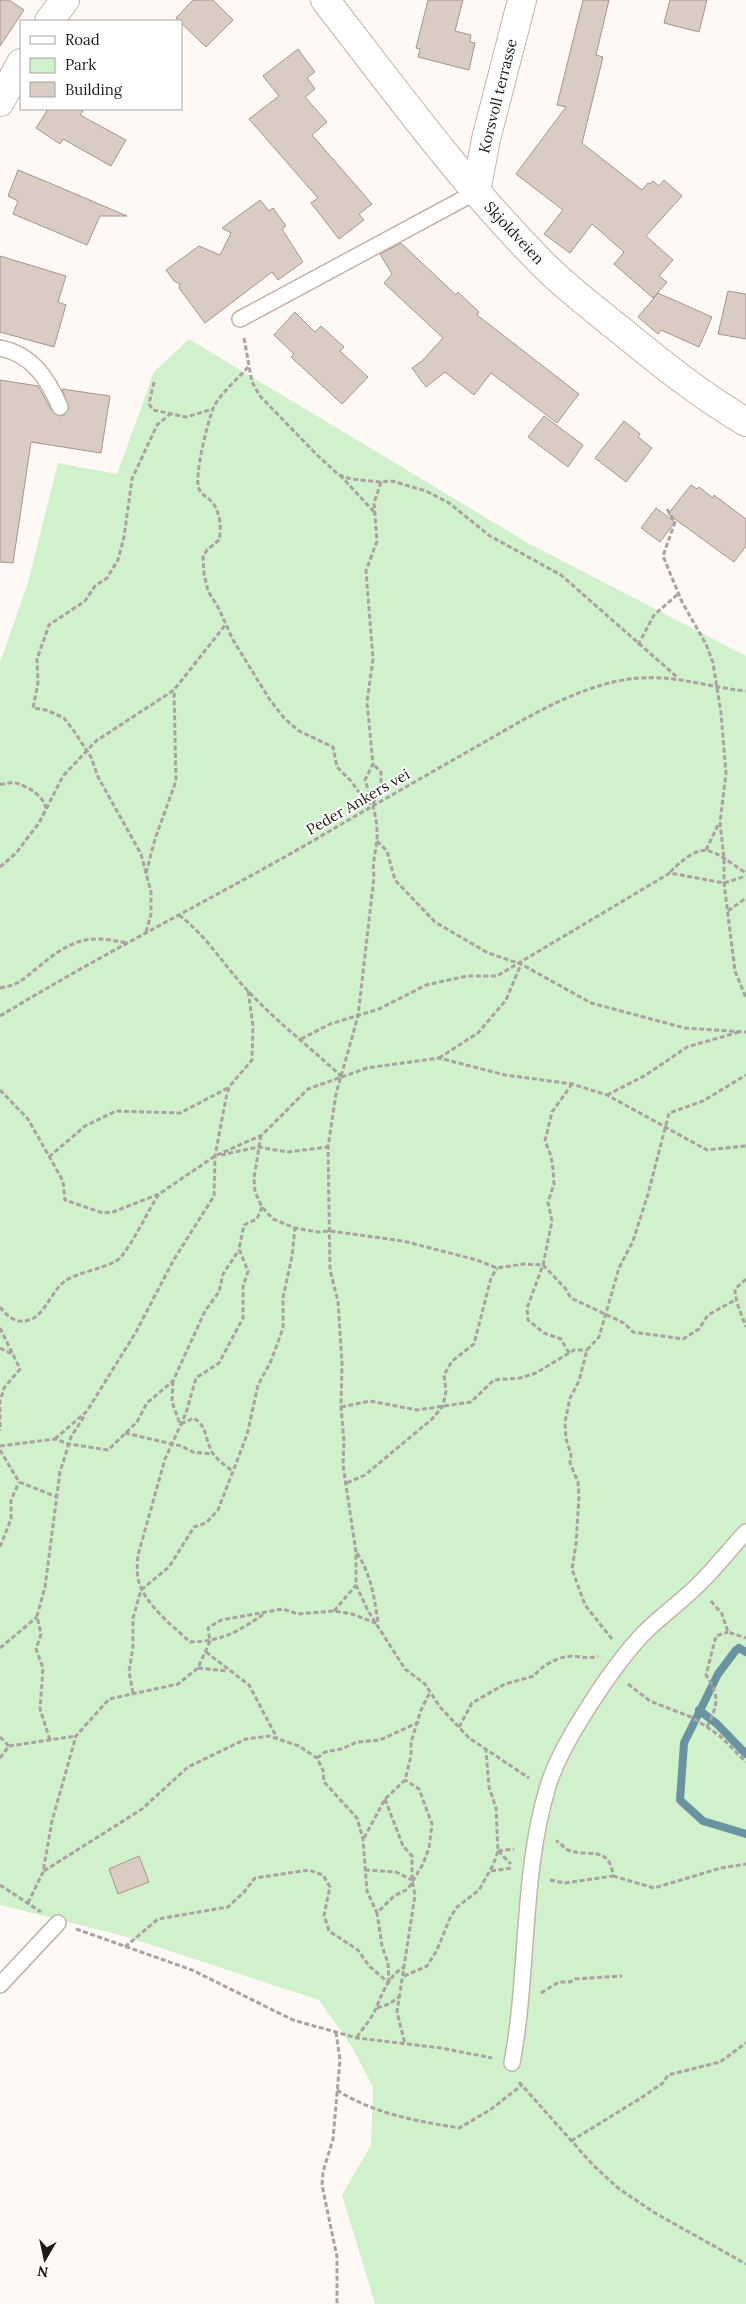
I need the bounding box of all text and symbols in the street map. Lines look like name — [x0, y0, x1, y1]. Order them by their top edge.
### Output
legend — [20, 20, 182, 110]
text: Road — [65, 30, 100, 49]
street label: Korsvoll terrasse — [474, 37, 521, 155]
text: Park — [65, 55, 96, 74]
text: Building — [65, 80, 123, 99]
street label: Skjoldveien — [480, 197, 548, 268]
street label: Peder Ankers vei — [303, 764, 413, 839]
north arrow — [20, 2234, 70, 2284]
text: N — [36, 2262, 50, 2282]

